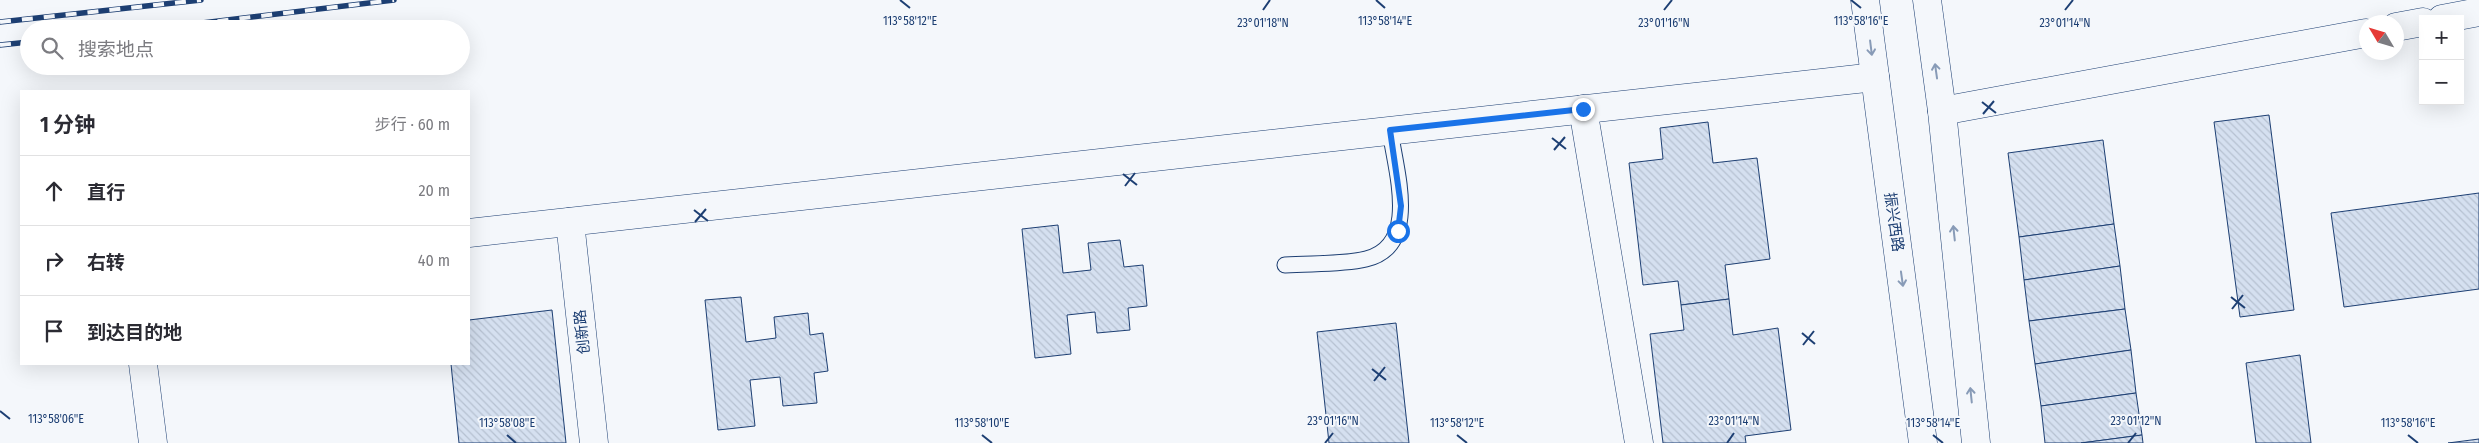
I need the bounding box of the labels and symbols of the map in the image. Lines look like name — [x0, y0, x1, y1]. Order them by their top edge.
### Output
text: 113°58'12"E — [883, 14, 937, 28]
text: 113°58'14"E — [1358, 14, 1412, 28]
text: 113°58'16"E — [1834, 14, 1889, 28]
north arrow — [2359, 15, 2404, 60]
text: 23°01'18"N — [1237, 16, 1289, 30]
text: 23°01'16"N — [1638, 16, 1690, 30]
text: 23°01'14"N — [2039, 16, 2091, 30]
one-way arrow — [1866, 40, 1876, 56]
one-way arrow — [1931, 64, 1941, 80]
route end — [1572, 98, 1595, 121]
street label: 振兴西路 — [1881, 191, 1907, 253]
route start — [1387, 220, 1410, 243]
one-way arrow — [1949, 225, 1959, 241]
one-way arrow — [1897, 271, 1907, 287]
street label: 创新路 — [571, 309, 593, 355]
one-way arrow — [1966, 387, 1976, 403]
text: 113°58'06"E — [28, 412, 84, 426]
text: 23°01'16"N — [1307, 414, 1359, 428]
text: 23°01'14"N — [1708, 414, 1760, 428]
text: 23°01'12"N — [2110, 414, 2162, 428]
text: 113°58'08"E — [479, 416, 535, 430]
text: 113°58'10"E — [955, 416, 1010, 430]
text: 113°58'12"E — [1430, 416, 1484, 430]
text: 113°58'14"E — [1906, 416, 1960, 430]
text: 113°58'16"E — [2381, 416, 2436, 430]

